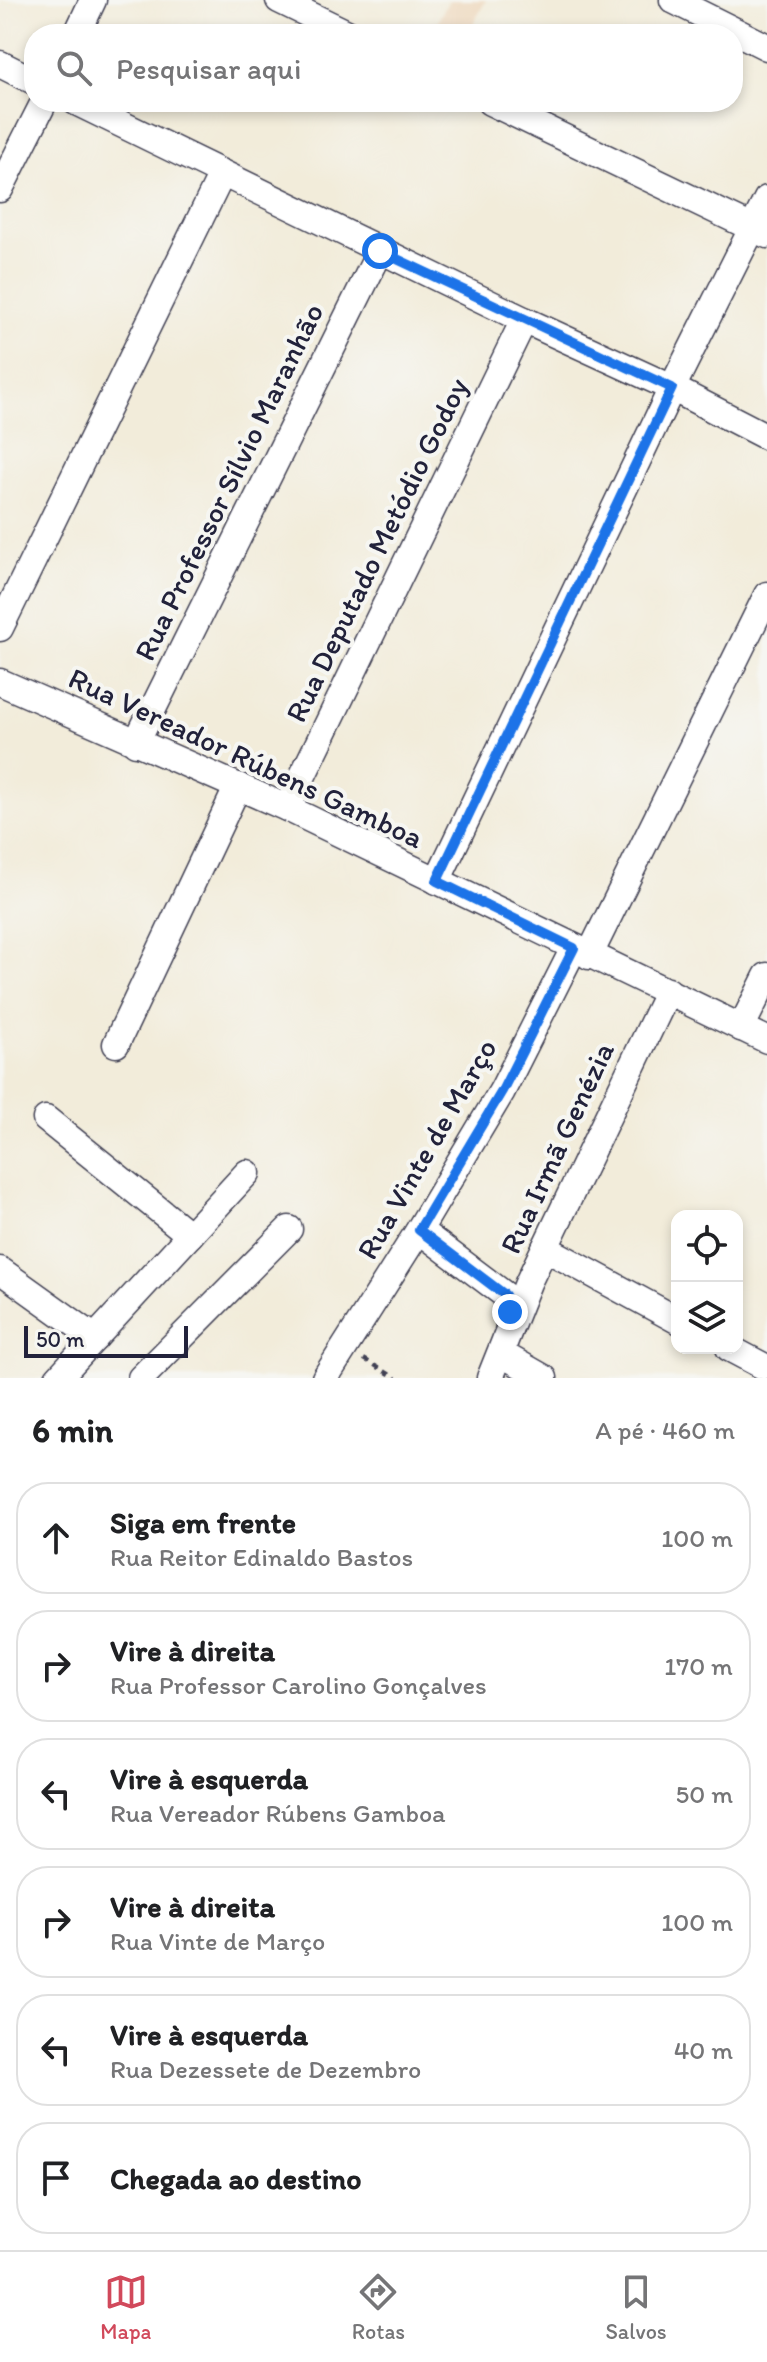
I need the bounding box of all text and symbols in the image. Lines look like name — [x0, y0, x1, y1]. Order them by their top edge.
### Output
search box — [24, 24, 743, 112]
icon: search — [52, 46, 96, 90]
text: Pesquisar aqui — [116, 50, 301, 87]
route start — [362, 233, 398, 269]
street label: Rua Professor Sílvio Maranhão — [126, 297, 331, 666]
street label: Rua Deputado Metódio Godoy — [277, 372, 476, 728]
street label: Rua Vereador Rúbens Gamboa — [63, 659, 430, 856]
street label: Rua Vinte de Março — [348, 1032, 505, 1266]
street label: Rua Irmã Genézia — [491, 1036, 622, 1259]
map controls — [671, 1210, 743, 1354]
button: locate — [671, 1210, 743, 1282]
button: layers — [671, 1282, 743, 1354]
route end — [492, 1294, 528, 1330]
scale bar — [24, 1322, 188, 1358]
text: 50 m — [36, 1326, 85, 1353]
text: 6 min — [32, 1410, 113, 1451]
text: A pé · 460 m — [595, 1414, 735, 1446]
text: Siga em frente — [110, 1504, 296, 1541]
icon: ahead — [34, 1516, 78, 1560]
text: 100 m — [661, 1522, 733, 1554]
text: Rua Reitor Edinaldo Bastos — [110, 1541, 413, 1573]
text: Vire à direita — [110, 1632, 275, 1669]
icon: right — [34, 1644, 78, 1688]
text: 170 m — [664, 1650, 733, 1682]
text: Rua Professor Carolino Gonçalves — [110, 1669, 487, 1701]
text: Vire à esquerda — [110, 1760, 308, 1797]
icon: left — [34, 1772, 78, 1816]
text: 50 m — [676, 1778, 733, 1810]
text: Rua Vereador Rúbens Gamboa — [110, 1797, 446, 1829]
text: Vire à direita — [110, 1888, 275, 1925]
icon: right — [34, 1900, 78, 1944]
text: 100 m — [661, 1906, 733, 1938]
text: Rua Vinte de Março — [110, 1925, 325, 1957]
text: Vire à esquerda — [110, 2016, 308, 2053]
icon: left — [34, 2028, 78, 2072]
text: 40 m — [674, 2034, 733, 2066]
text: Rua Dezessete de Dezembro — [110, 2053, 421, 2085]
icon: arrive — [34, 2156, 78, 2200]
text: Chegada ao destino — [110, 2160, 362, 2197]
tab: Mapa — [100, 2270, 151, 2345]
tab: Rotas — [352, 2270, 405, 2345]
tab: Salvos — [605, 2270, 667, 2345]

